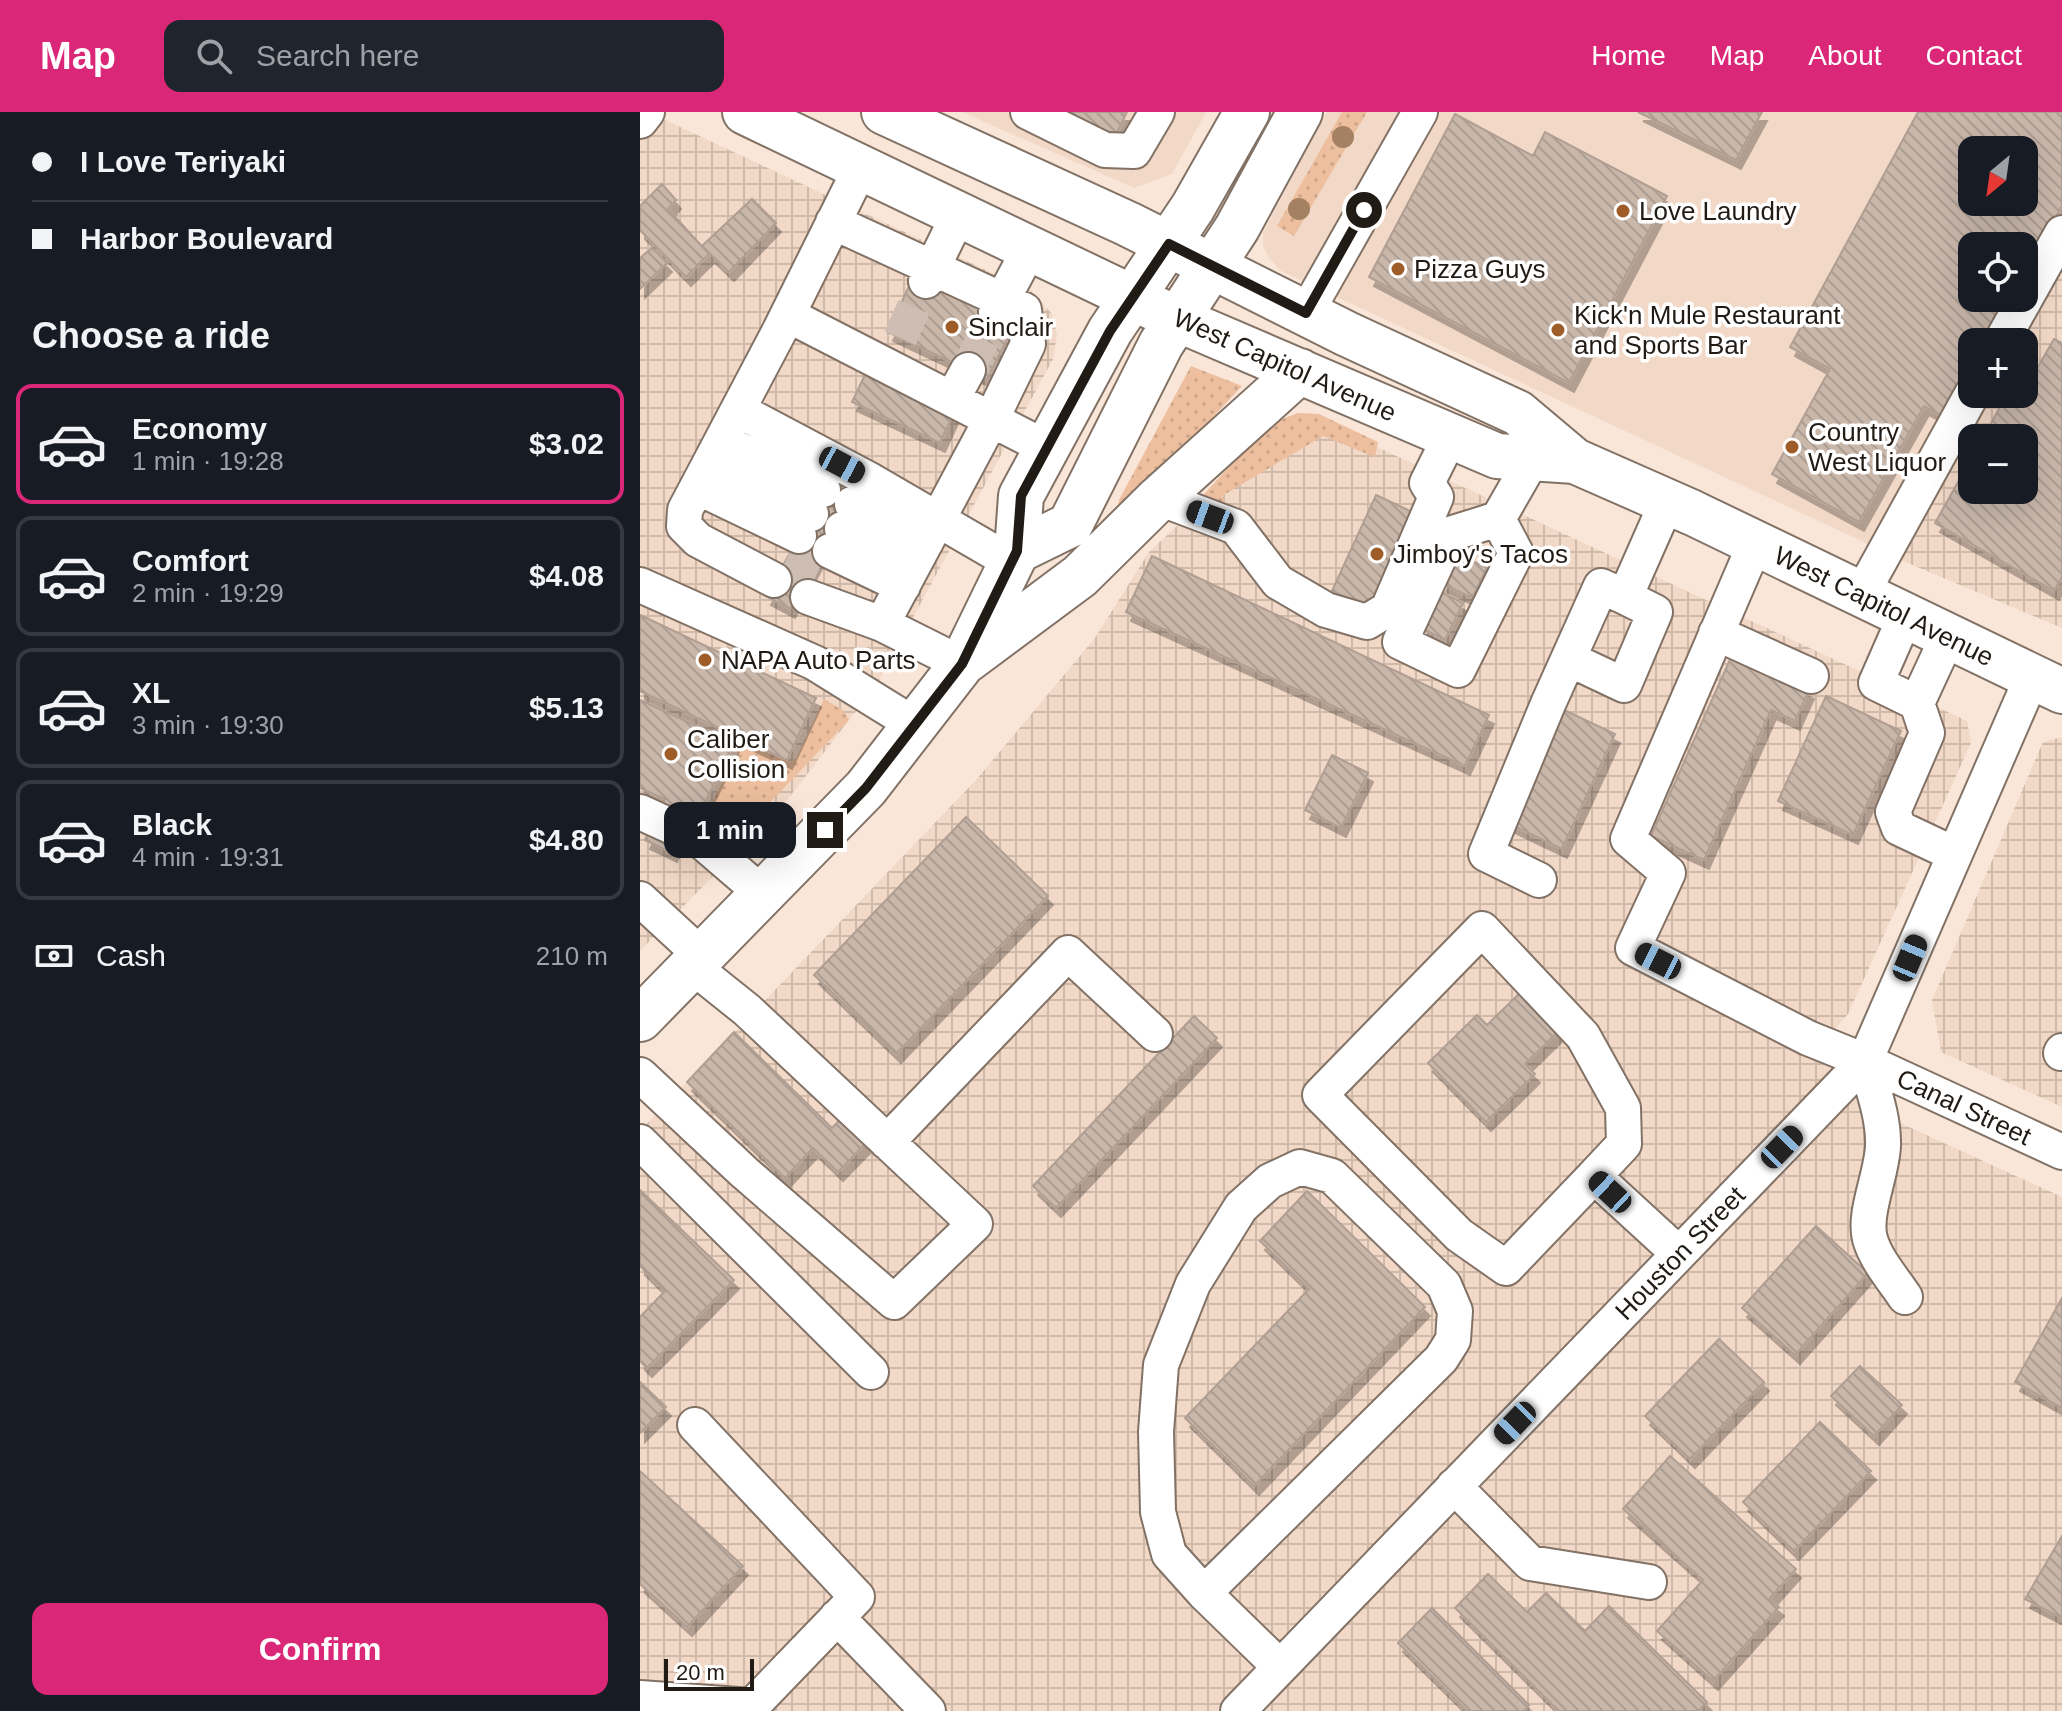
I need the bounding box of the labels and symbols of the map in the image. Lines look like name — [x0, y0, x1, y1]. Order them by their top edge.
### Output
north arrow — [1958, 136, 2038, 216]
route start — [1346, 192, 1382, 228]
place label: Love Laundry — [1639, 196, 1797, 226]
marker: Love Laundry — [1614, 202, 1632, 220]
place label: Pizza Guys — [1414, 254, 1546, 284]
marker: Pizza Guys — [1389, 260, 1407, 278]
place label: Kick'n Mule Restaurant and Sports Bar — [1574, 300, 1841, 360]
street label: West Capitol Avenue — [1169, 302, 1401, 428]
place label: Sinclair — [968, 312, 1054, 342]
marker: Sinclair — [943, 318, 961, 336]
marker: Kick'n Mule Restaurant and Sports Bar — [1549, 321, 1567, 339]
place label: Country West Liquor — [1808, 417, 1947, 477]
marker: Country West Liquor — [1783, 438, 1801, 456]
car — [815, 443, 869, 487]
car — [1183, 498, 1237, 536]
place label: Jimboy's Tacos — [1393, 539, 1568, 569]
street label: West Capitol Avenue — [1769, 540, 1999, 672]
marker: Jimboy's Tacos — [1368, 545, 1386, 563]
place label: NAPA Auto Parts — [721, 645, 916, 675]
marker: NAPA Auto Parts — [696, 651, 714, 669]
place label: Caliber Collision — [687, 724, 785, 784]
marker: Caliber Collision — [662, 745, 680, 763]
callout: 1 min — [665, 802, 797, 858]
route end — [807, 812, 843, 848]
car — [1890, 931, 1930, 985]
car — [1631, 939, 1685, 983]
street label: Canal Street — [1892, 1063, 2037, 1151]
car — [1757, 1121, 1807, 1173]
car — [1584, 1167, 1636, 1217]
street label: Houston Street — [1609, 1180, 1752, 1326]
car — [1490, 1397, 1540, 1449]
scale bar — [664, 1655, 754, 1691]

